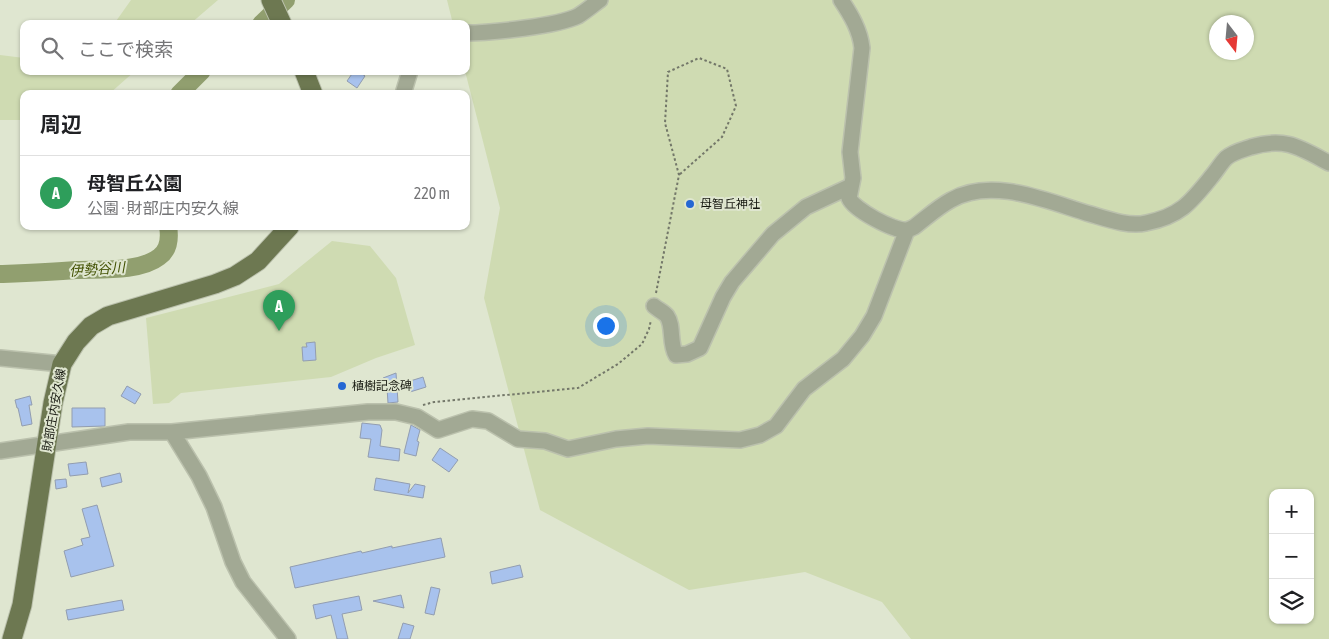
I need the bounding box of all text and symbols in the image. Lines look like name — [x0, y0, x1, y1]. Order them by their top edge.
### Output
north arrow — [1209, 15, 1254, 60]
search box — [20, 20, 470, 75]
icon: search — [38, 34, 66, 62]
text: ここで検索 — [78, 38, 173, 60]
text: 周辺 — [40, 112, 82, 136]
text: 母智丘公園 — [87, 172, 182, 194]
text: A — [52, 184, 60, 202]
text: 220 m — [414, 184, 450, 202]
place label: 母智丘神社 — [700, 197, 760, 211]
marker: 母智丘神社 — [684, 198, 696, 210]
text: 公園 · 財部庄内安久線 — [87, 199, 239, 217]
water label: 伊勢谷川 — [69, 259, 127, 279]
pin: A — [263, 290, 295, 331]
your location — [593, 313, 619, 339]
street label: 財部庄内安久線 — [40, 367, 68, 453]
place label: 植樹記念碑 — [352, 379, 412, 393]
marker: 植樹記念碑 — [336, 380, 348, 392]
map controls — [1269, 489, 1314, 624]
button: + — [1269, 489, 1314, 534]
button: − — [1269, 534, 1314, 579]
button: layers — [1269, 579, 1314, 624]

